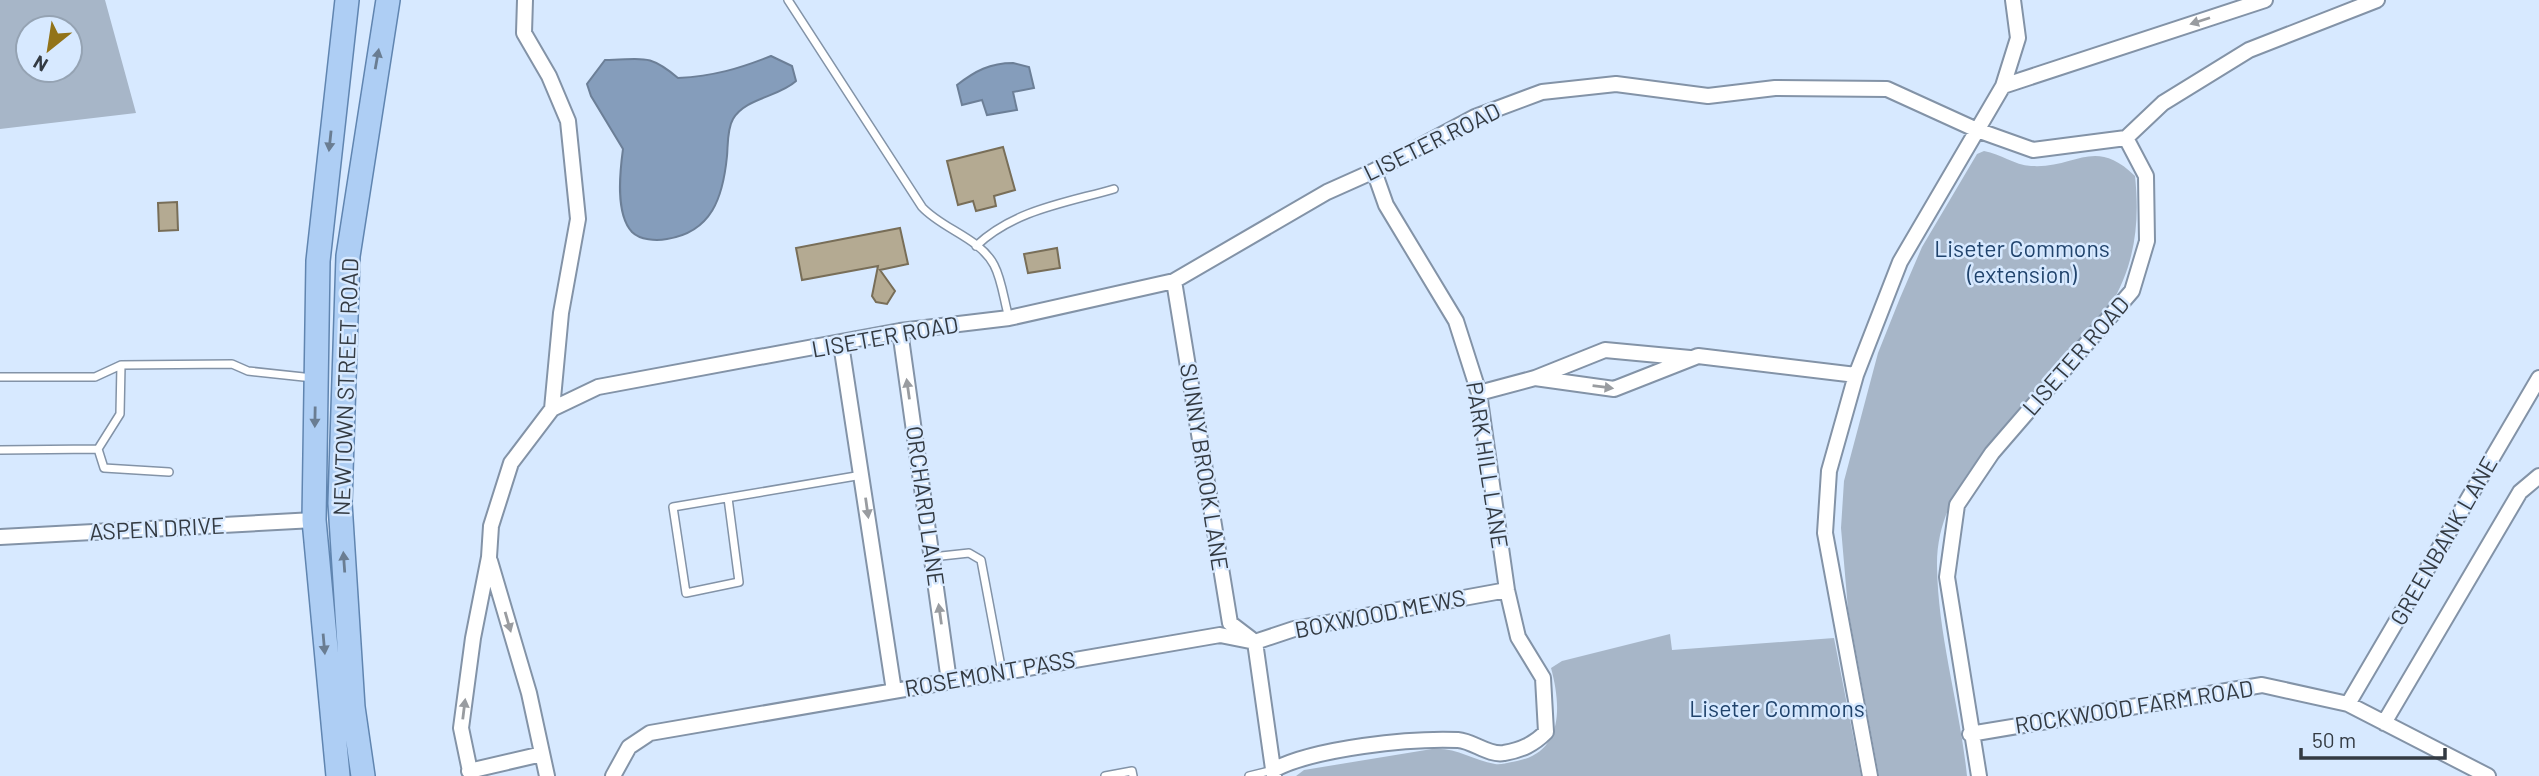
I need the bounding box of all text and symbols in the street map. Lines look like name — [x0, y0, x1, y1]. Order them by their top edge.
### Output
north arrow — [14, 14, 84, 84]
one-way arrow — [2189, 16, 2210, 26]
one-way arrow — [372, 48, 383, 70]
text: N — [29, 51, 51, 77]
street label: LISETER ROAD — [1359, 96, 1504, 186]
one-way arrow — [324, 130, 335, 152]
park label: Liseter Commons (extension) — [1934, 234, 2110, 288]
street label: NEWTOWN STREET ROAD — [327, 258, 363, 516]
street label: LISETER ROAD — [2016, 290, 2135, 421]
street label: LISETER ROAD — [809, 309, 960, 363]
street label: SUNNY BROOK LANE — [1175, 361, 1235, 573]
one-way arrow — [902, 377, 913, 399]
street label: PARK HILL LANE — [1461, 379, 1515, 550]
one-way arrow — [1592, 382, 1614, 393]
one-way arrow — [309, 406, 321, 428]
street label: ORCHARD LANE — [901, 424, 951, 588]
street label: GREENBANK LANE — [2383, 451, 2503, 630]
one-way arrow — [862, 498, 873, 520]
street label: ASPEN DRIVE — [88, 510, 225, 546]
one-way arrow — [338, 551, 349, 573]
street label: BOXWOOD MEWS — [1292, 583, 1468, 643]
one-way arrow — [934, 603, 945, 625]
one-way arrow — [504, 612, 514, 633]
one-way arrow — [319, 633, 330, 655]
street label: ROSEMONT PASS — [902, 644, 1077, 702]
street label: ROCKWOOD FARM ROAD — [2013, 673, 2255, 739]
park label: Liseter Commons — [1689, 694, 1865, 722]
one-way arrow — [458, 698, 469, 720]
scale bar — [2301, 716, 2444, 760]
text: 50 m — [2312, 727, 2356, 752]

